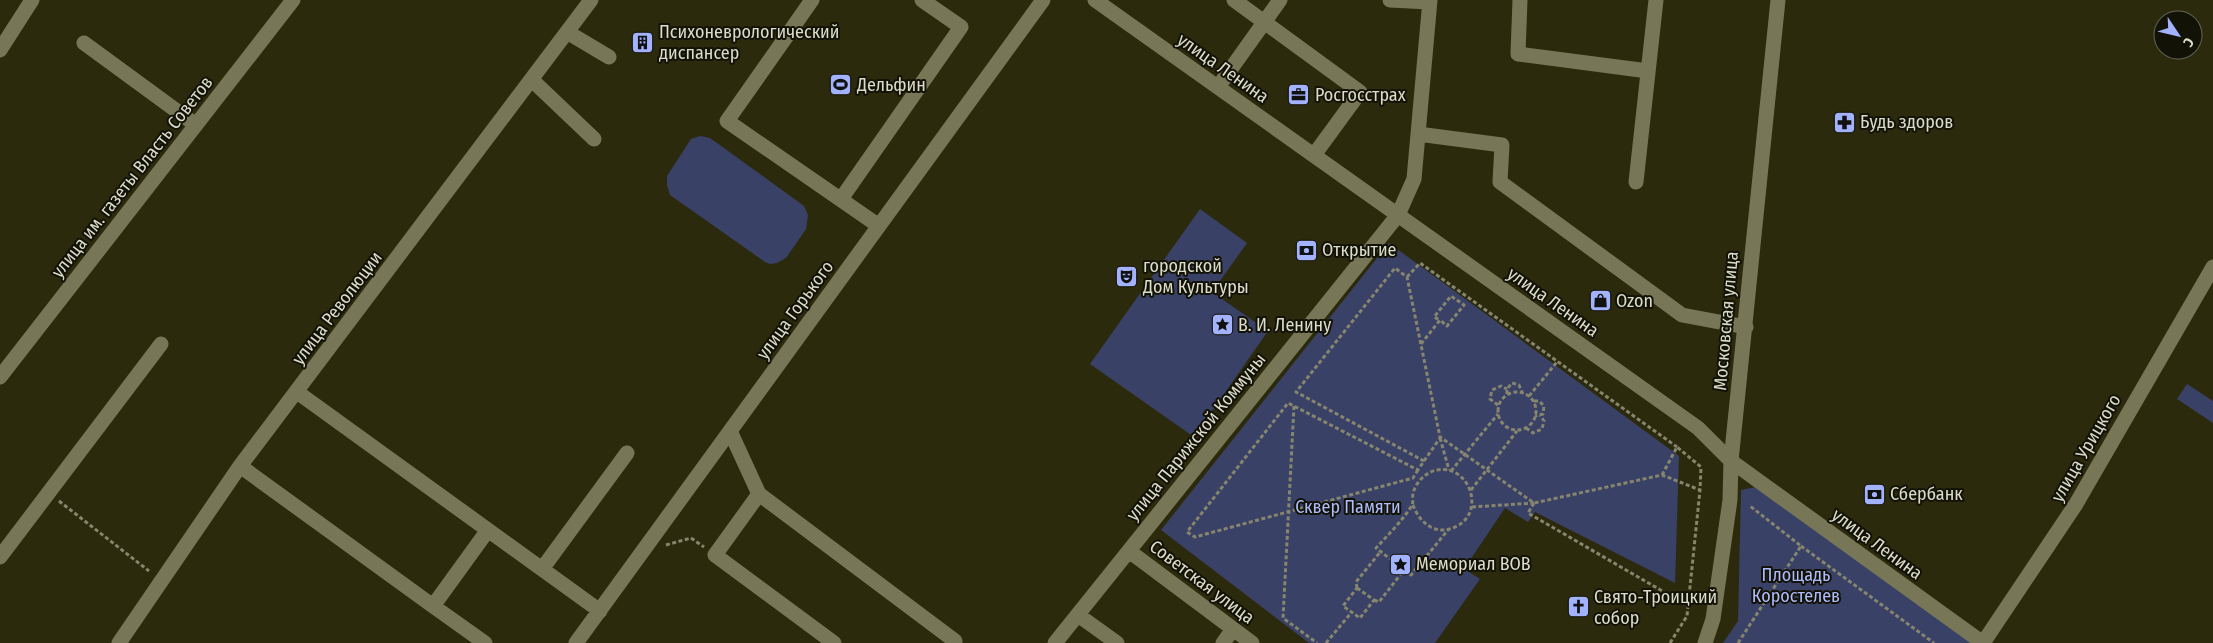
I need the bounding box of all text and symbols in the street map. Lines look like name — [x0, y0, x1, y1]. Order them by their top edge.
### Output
north arrow — [2153, 10, 2203, 60]
place label: Психоневрологический диспансер — [659, 21, 839, 64]
street label: улица Ленина — [1173, 28, 1273, 108]
building icon: Психоневрологический диспансер — [631, 30, 655, 54]
text: С — [2179, 34, 2197, 51]
street label: улица им. газеты Власть Советов — [46, 72, 218, 282]
sports icon: Дельфин — [829, 73, 853, 97]
place label: Дельфин — [856, 74, 926, 96]
office icon: Росгосстрах — [1287, 83, 1311, 107]
place label: Росгосстрах — [1315, 84, 1406, 106]
pharmacy icon: Будь здоров — [1832, 110, 1856, 134]
place label: Будь здоров — [1860, 111, 1953, 133]
bank icon: Открытие — [1294, 238, 1318, 262]
place label: Открытие — [1322, 239, 1397, 261]
street label: улица Революции — [287, 247, 387, 369]
street label: Московская улица — [1709, 250, 1743, 392]
place label: городской Дом Культуры — [1142, 255, 1249, 298]
street label: улица Горького — [752, 256, 838, 364]
street label: улица Ленина — [1503, 262, 1603, 342]
theatre icon: городской Дом Культуры — [1115, 264, 1139, 288]
shop icon: Ozon — [1588, 289, 1612, 313]
place label: Ozon — [1616, 290, 1653, 312]
place icon: В. И. Ленину — [1210, 313, 1234, 337]
place label: В. И. Ленину — [1238, 314, 1331, 336]
street label: улица Парижской Коммуны — [1122, 349, 1270, 525]
street label: улица Урицкого — [2046, 390, 2126, 506]
bank icon: Сбербанк — [1862, 482, 1886, 506]
place label: Сбербанк — [1890, 483, 1963, 505]
park label: Сквер Памяти — [1295, 496, 1401, 518]
street label: улица Ленина — [1827, 504, 1927, 584]
street label: Советская улица — [1145, 535, 1259, 629]
place icon: Мемориал ВОВ — [1388, 552, 1412, 576]
place label: Мемориал ВОВ — [1416, 553, 1531, 575]
park label: Площадь Коростелев — [1752, 564, 1840, 607]
place label: Свято-Троицкий собор — [1594, 586, 1717, 629]
church icon: Свято-Троицкий собор — [1566, 595, 1590, 619]

